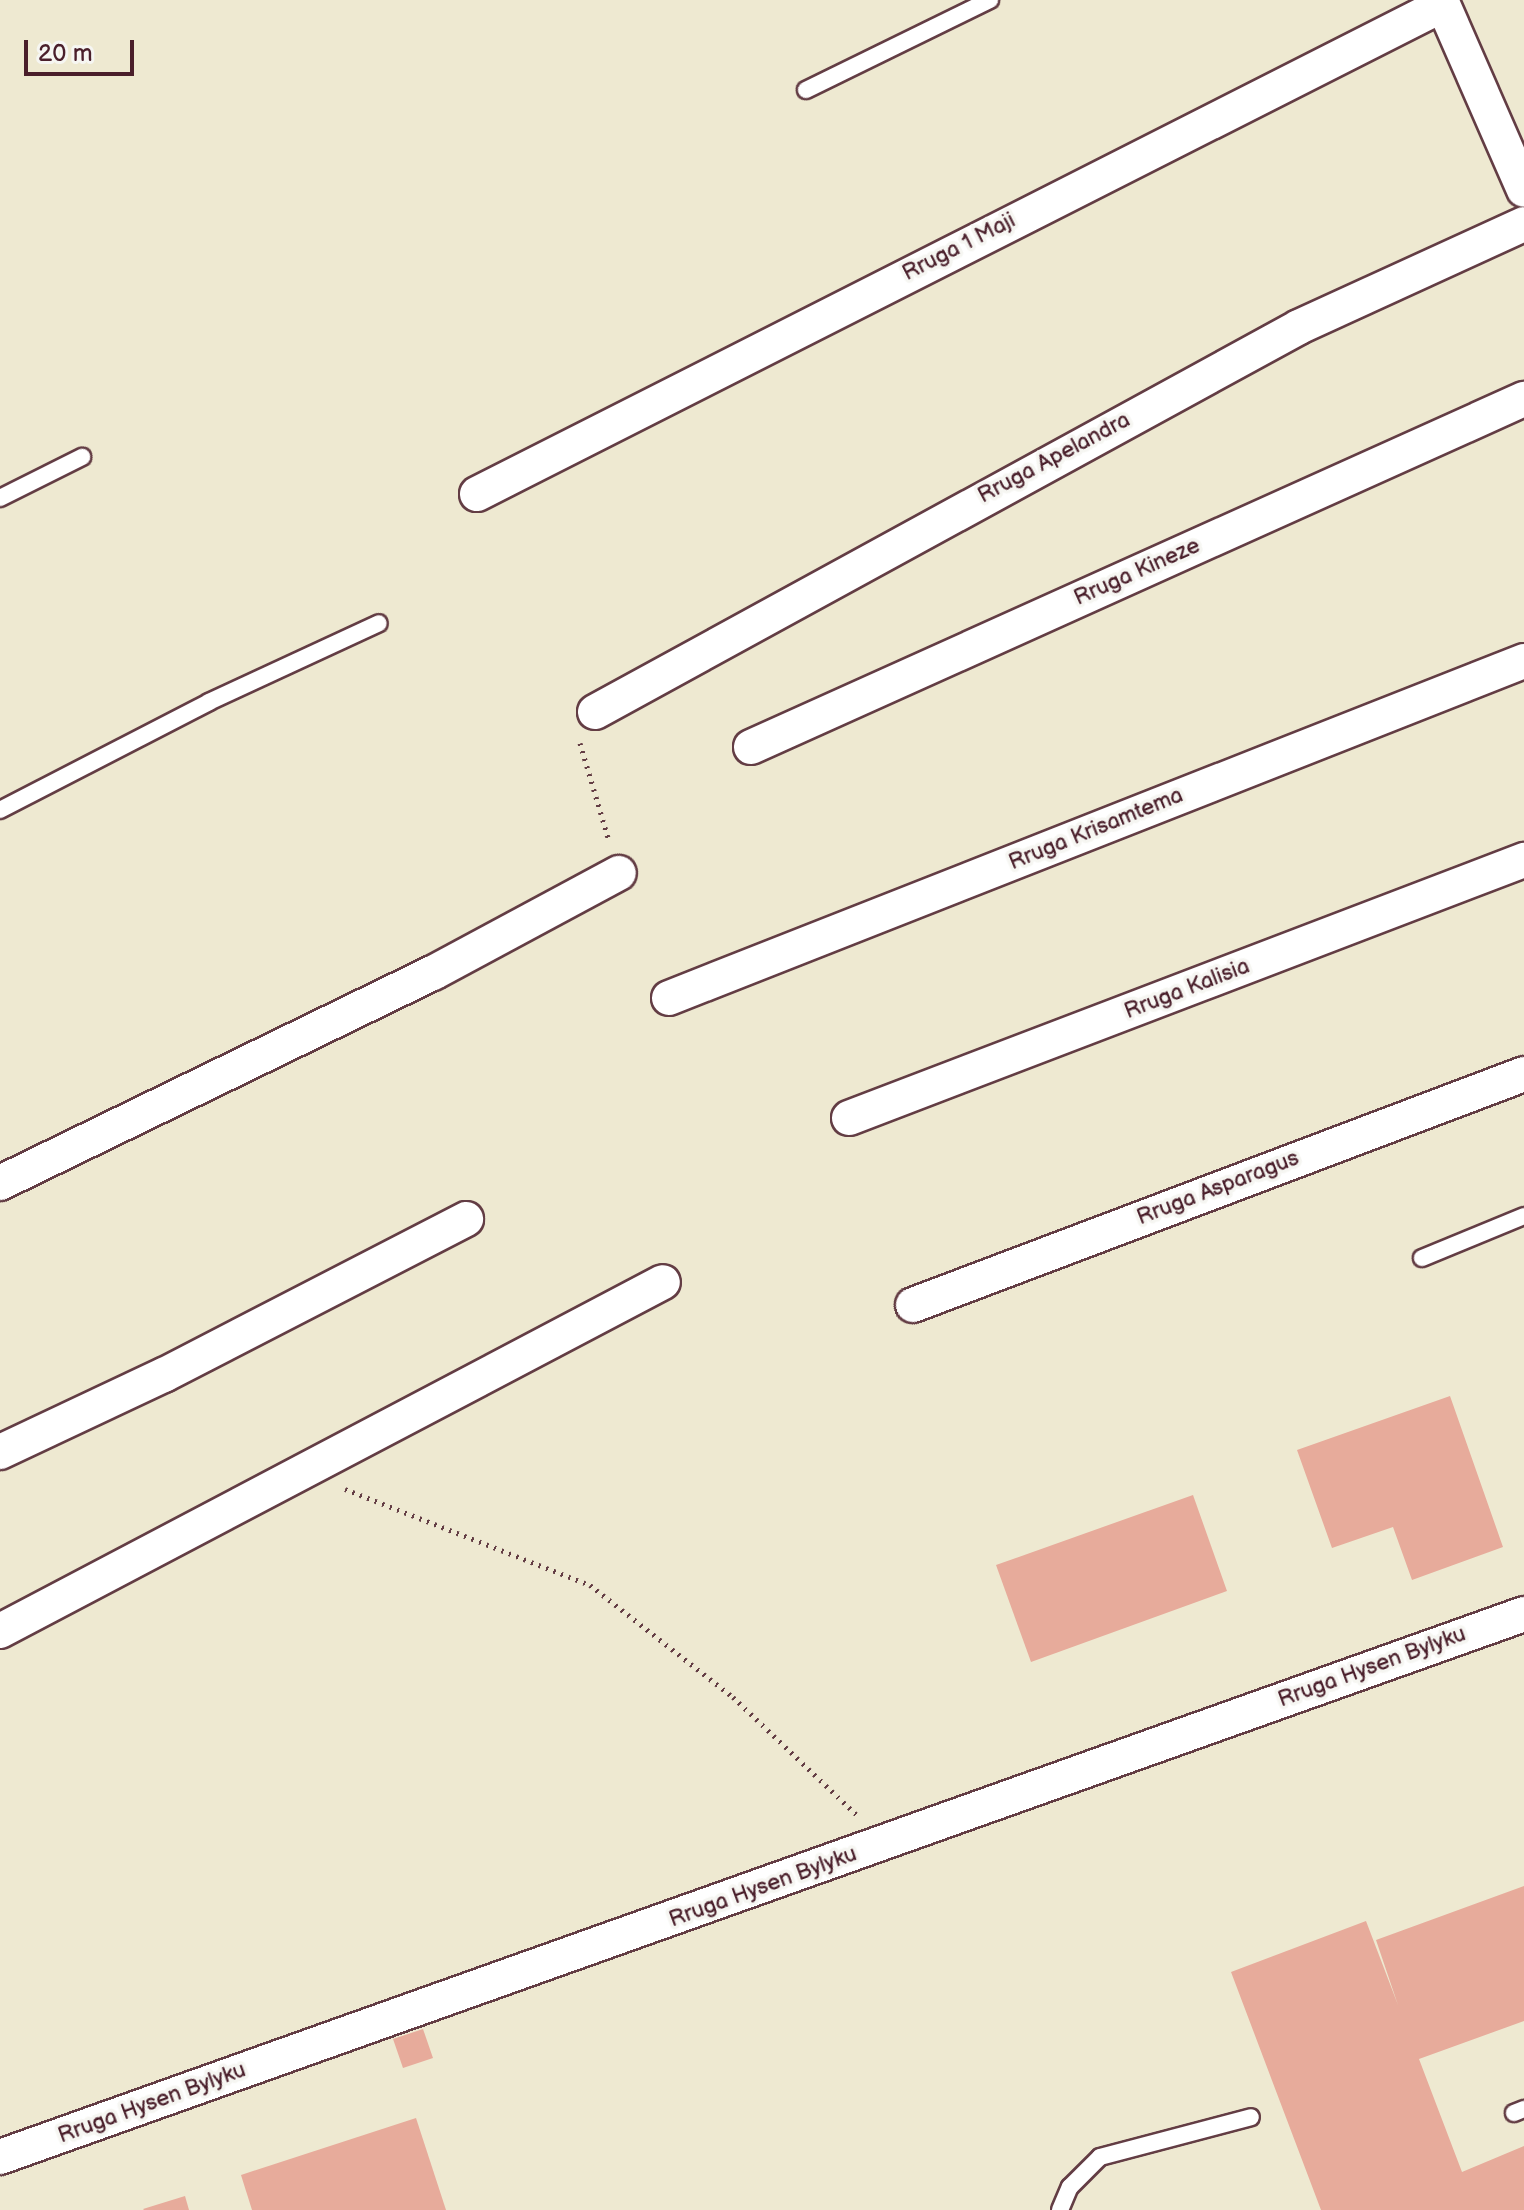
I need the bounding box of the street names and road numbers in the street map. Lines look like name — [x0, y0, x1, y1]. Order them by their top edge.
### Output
street label: Rruga 1 Maji — [898, 207, 1020, 287]
street label: Rruga Apelandra — [973, 407, 1135, 509]
street label: Rruga Kineze — [1070, 532, 1204, 612]
street label: Rruga Krisamtema — [1005, 782, 1187, 876]
street label: Rruga Kalisia — [1121, 953, 1253, 1025]
street label: Rruga Asparagus — [1133, 1145, 1303, 1231]
street label: Rruga Hysen Bylyku — [1275, 1621, 1469, 1713]
street label: Rruga Hysen Bylyku — [666, 1841, 860, 1933]
street label: Rruga Hysen Bylyku — [55, 2057, 249, 2149]

